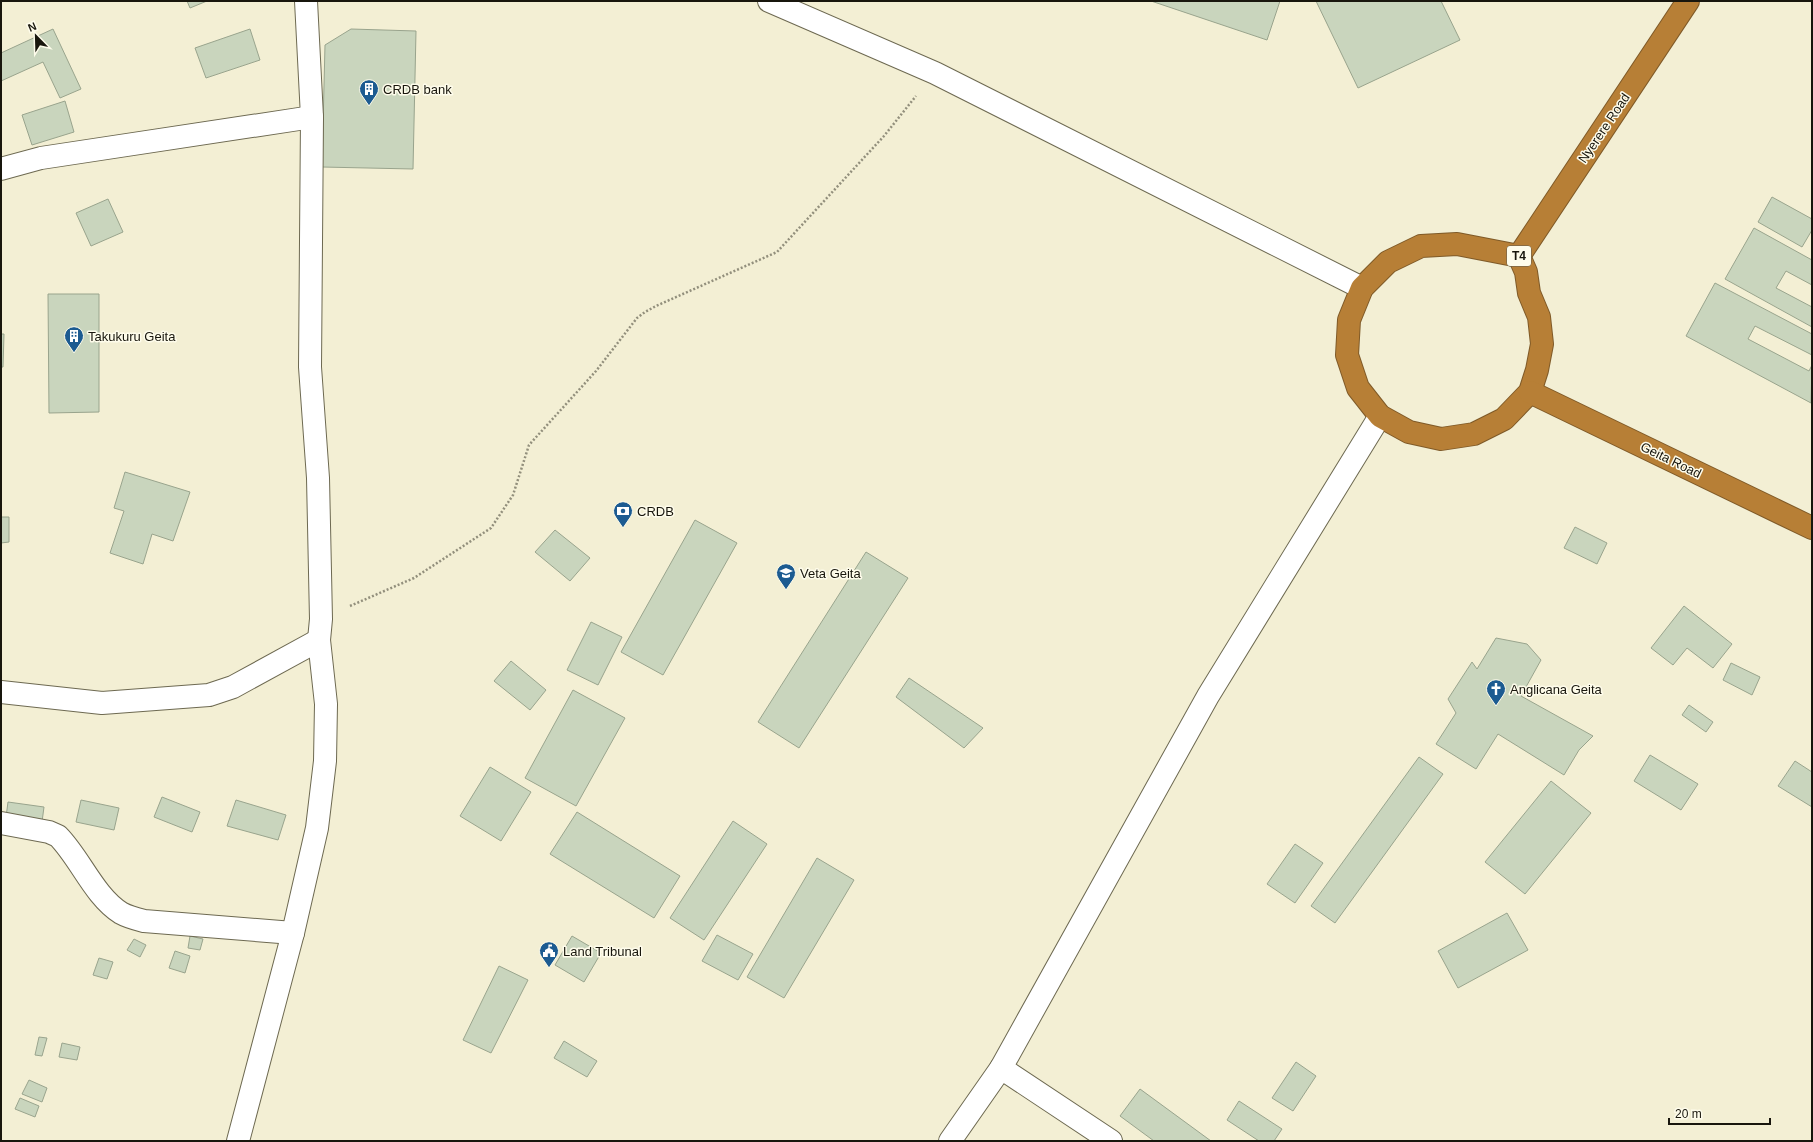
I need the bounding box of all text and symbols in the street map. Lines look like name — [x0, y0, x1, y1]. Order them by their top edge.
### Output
north arrow — [16, 16, 56, 56]
text: N — [26, 20, 38, 34]
building icon: CRDB bank — [358, 78, 380, 106]
place label: CRDB bank — [383, 82, 452, 97]
street label: Nyerere Road — [1575, 90, 1633, 166]
road number: T4 — [1507, 246, 1531, 266]
building icon: Takukuru Geita — [63, 325, 85, 353]
place label: Takukuru Geita — [88, 329, 176, 344]
street label: Geita Road — [1638, 439, 1704, 481]
bank icon: CRDB — [612, 500, 634, 528]
place label: CRDB — [637, 504, 674, 519]
school or university icon: Veta Geita — [775, 562, 797, 590]
place label: Veta Geita — [800, 566, 861, 581]
church icon: Anglicana Geita — [1485, 678, 1507, 706]
place label: Anglicana Geita — [1510, 682, 1603, 697]
public building icon: Land Tribunal — [538, 940, 560, 968]
place label: Land Tribunal — [563, 944, 642, 959]
scale bar — [1669, 1100, 1770, 1126]
text: 20 m — [1675, 1107, 1702, 1121]

